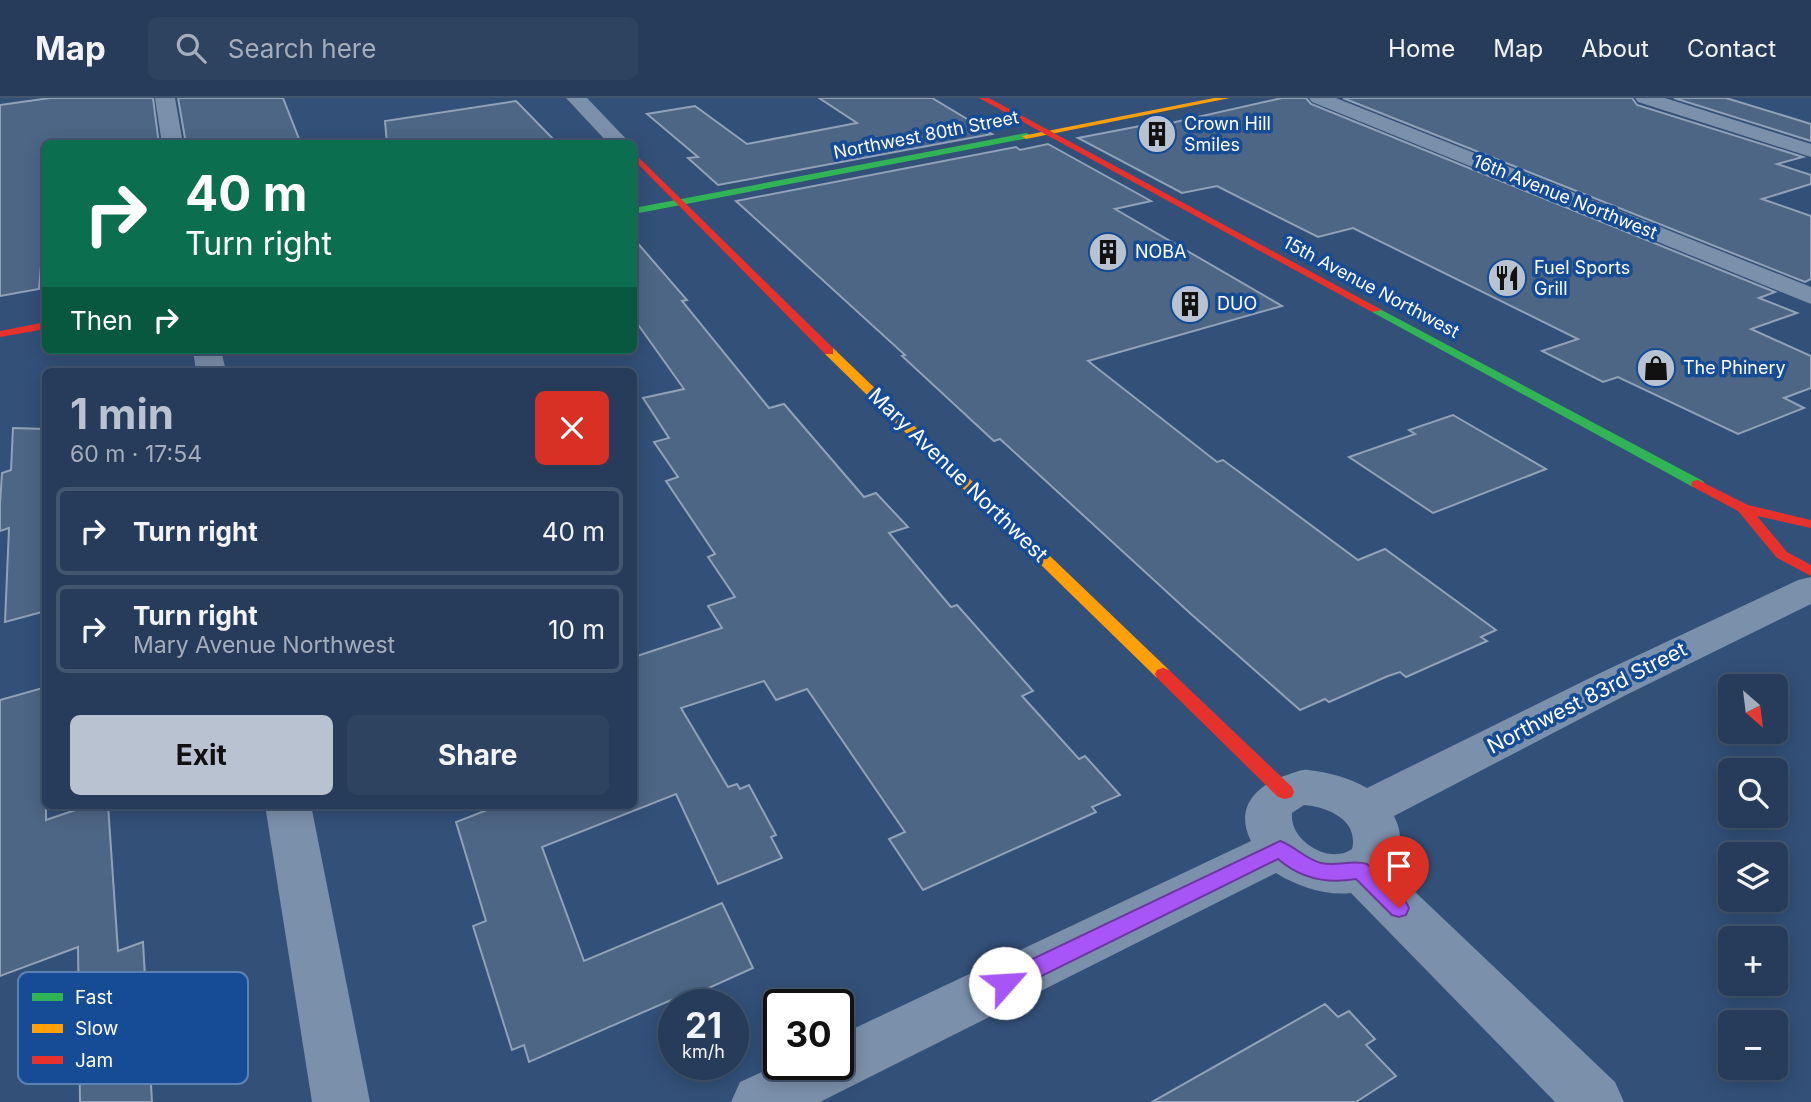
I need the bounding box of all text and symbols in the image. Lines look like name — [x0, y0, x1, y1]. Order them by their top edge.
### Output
search box — [148, 17, 638, 80]
text: Map — [35, 28, 106, 68]
icon: search — [172, 29, 210, 67]
text: Search here — [228, 33, 376, 64]
text: Home — [1388, 34, 1455, 63]
text: Map — [1493, 34, 1543, 63]
text: About — [1581, 34, 1649, 63]
text: Contact — [1687, 34, 1776, 63]
street label: Northwest 80th Street — [831, 106, 1021, 163]
building icon: Crown Hill Smiles — [1136, 113, 1178, 155]
place label: Crown Hill Smiles — [1184, 113, 1271, 155]
street label: 16th Avenue Northwest — [1470, 150, 1660, 243]
text: 40 m — [185, 164, 308, 223]
icon: right — [70, 168, 161, 259]
text: Turn right — [185, 224, 332, 263]
building icon: NOBA — [1087, 231, 1129, 273]
street label: 15th Avenue Northwest — [1280, 231, 1463, 342]
place label: NOBA — [1135, 241, 1187, 262]
restaurant icon: Fuel Sports Grill — [1486, 257, 1528, 299]
place label: Fuel Sports Grill — [1534, 257, 1630, 299]
building icon: DUO — [1169, 283, 1211, 325]
place label: DUO — [1217, 293, 1257, 314]
icon: right — [147, 301, 185, 339]
text: Then — [70, 305, 133, 336]
shop icon: The Phinery — [1635, 347, 1677, 389]
place label: The Phinery — [1683, 357, 1786, 378]
street label: Mary Avenue Northwest — [864, 383, 1053, 567]
text: 1 min — [70, 388, 174, 439]
button: close — [535, 391, 609, 465]
text: 60 m · 17:54 — [70, 440, 202, 468]
icon: right — [74, 512, 112, 550]
text: Turn right — [133, 516, 258, 547]
text: 40 m — [542, 516, 605, 547]
text: Turn right — [133, 600, 258, 631]
icon: right — [74, 610, 112, 648]
text: 10 m — [548, 614, 605, 645]
text: Mary Avenue Northwest — [133, 631, 395, 659]
street label: Northwest 83rd Street — [1483, 636, 1691, 759]
north arrow — [1718, 674, 1788, 744]
map controls — [1718, 674, 1788, 1080]
button: Exit — [70, 715, 333, 795]
button: Share — [347, 715, 609, 795]
button: search — [1718, 758, 1788, 828]
pin — [1369, 836, 1429, 908]
button: layers — [1718, 842, 1788, 912]
icon: arrive — [1380, 847, 1418, 885]
button: + — [1718, 926, 1788, 996]
position arrow — [968, 946, 1042, 1020]
legend — [18, 972, 248, 1084]
text: Fast — [75, 986, 113, 1009]
speed limit sign: 30 — [763, 989, 854, 1080]
text: 21 — [685, 1004, 722, 1046]
button: − — [1718, 1010, 1788, 1080]
text: Slow — [75, 1017, 118, 1040]
text: km/h — [682, 1041, 725, 1062]
text: Jam — [75, 1049, 113, 1072]

